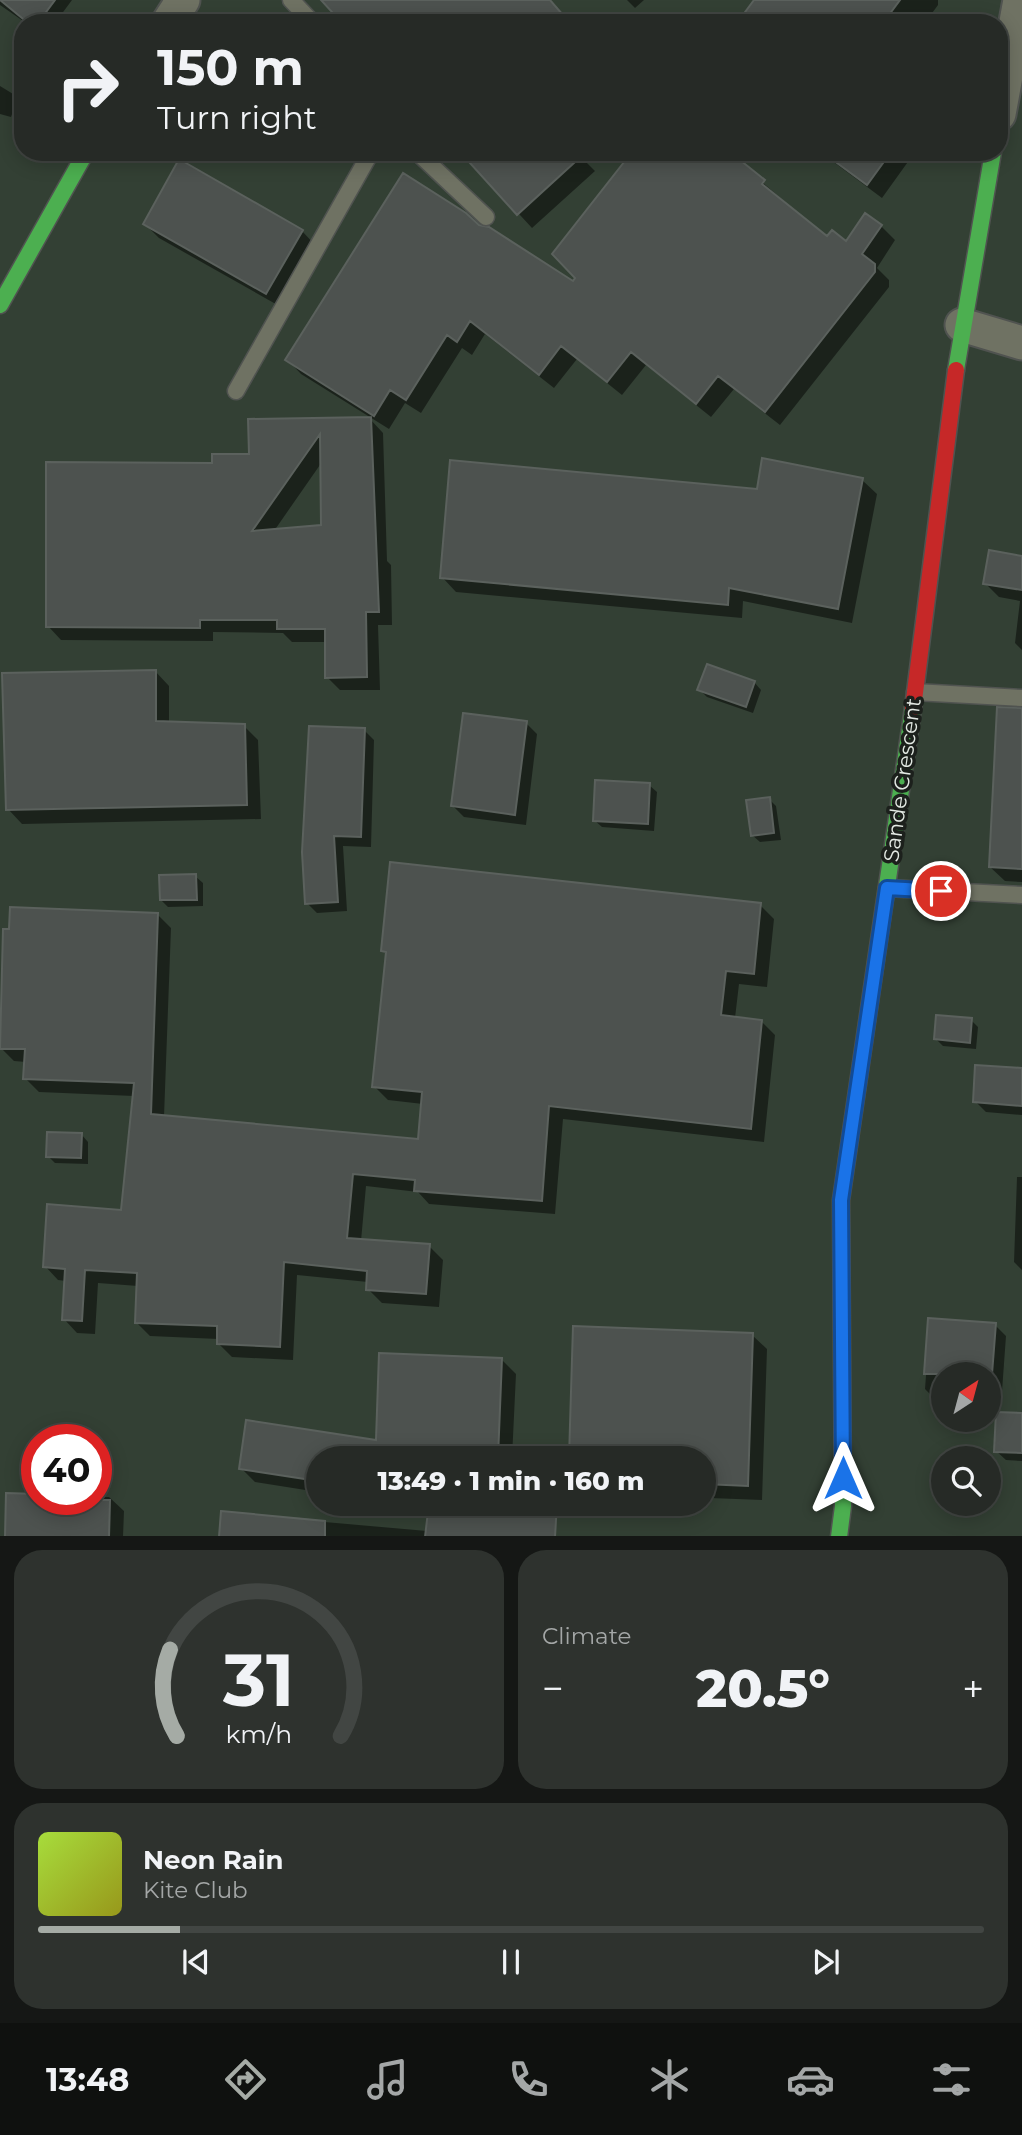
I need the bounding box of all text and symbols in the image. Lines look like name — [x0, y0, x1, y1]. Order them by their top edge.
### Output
text: 150 m — [157, 38, 304, 97]
icon: right — [42, 42, 133, 133]
text: Turn right — [157, 98, 317, 137]
street label: Sande Crescent — [878, 697, 926, 863]
pin — [911, 861, 971, 921]
icon: arrive — [922, 872, 960, 910]
north arrow — [931, 1362, 1001, 1432]
map controls — [931, 1362, 1001, 1516]
speed limit sign: 40 — [21, 1424, 112, 1515]
position arrow — [806, 1441, 880, 1515]
button: search — [931, 1446, 1001, 1516]
text: 13:49 · 1 min · 160 m — [377, 1465, 645, 1497]
text: Climate — [542, 1622, 631, 1650]
text: 31 — [222, 1636, 295, 1724]
text: 20.5° — [696, 1657, 830, 1720]
text: − — [542, 1665, 564, 1712]
text: + — [962, 1665, 984, 1712]
text: km/h — [226, 1718, 292, 1748]
text: Neon Rain — [143, 1844, 284, 1876]
text: Kite Club — [143, 1876, 248, 1904]
icon: previous — [177, 1943, 215, 1981]
icon: pause — [492, 1943, 530, 1981]
icon: next — [807, 1943, 845, 1981]
icon: directions — [221, 2055, 270, 2104]
icon: music — [363, 2055, 412, 2104]
icon: phone — [504, 2055, 553, 2104]
icon: climate — [645, 2055, 694, 2104]
icon: car — [786, 2055, 835, 2104]
icon: filters — [927, 2055, 976, 2104]
text: 13:48 — [46, 2060, 129, 2099]

